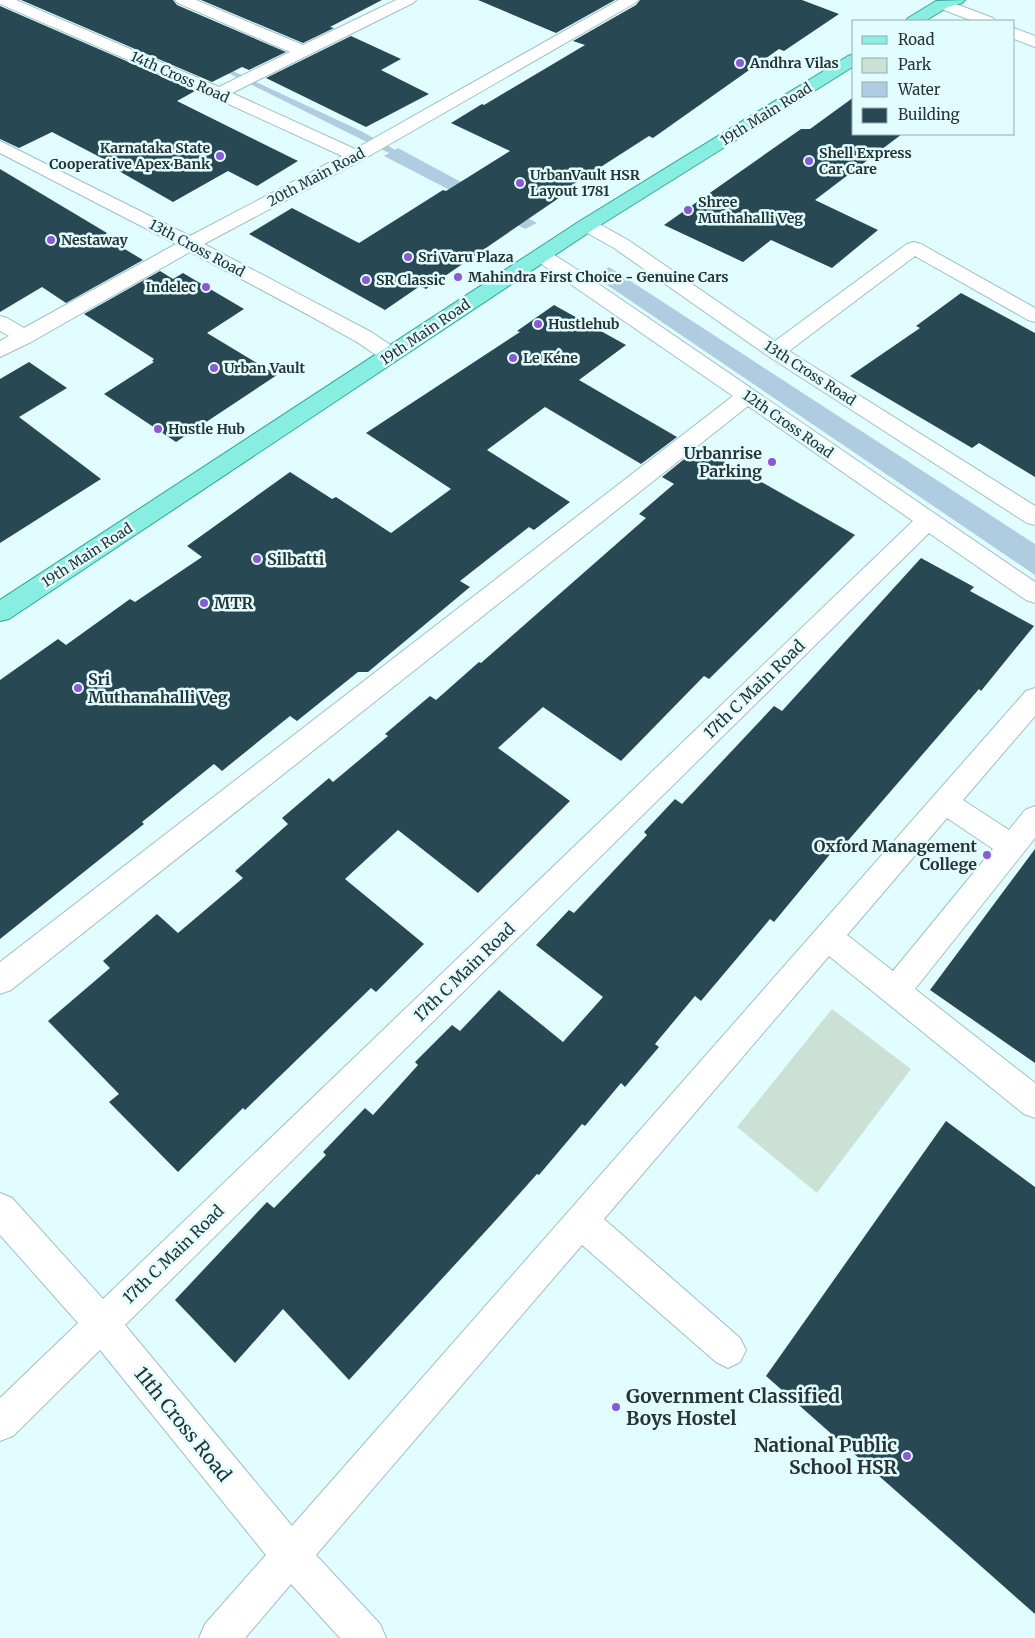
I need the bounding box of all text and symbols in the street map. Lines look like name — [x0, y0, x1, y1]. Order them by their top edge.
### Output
legend — [852, 20, 1015, 135]
text: Road — [898, 30, 934, 49]
street label: 14th Cross Road — [128, 47, 233, 107]
place label: Andhra Vilas — [749, 54, 839, 72]
text: Park — [898, 55, 932, 74]
marker: Andhra Vilas — [734, 57, 746, 69]
street label: 19th Main Road — [717, 78, 816, 149]
text: Water — [897, 80, 941, 99]
text: Building — [898, 105, 960, 124]
place label: Karnataka State Cooperative Apex Bank — [49, 139, 211, 173]
street label: 20th Main Road — [264, 144, 368, 210]
place label: Shell Express Car Care — [819, 144, 912, 178]
marker: Karnataka State Cooperative Apex Bank — [214, 150, 226, 162]
marker: Shell Express Car Care — [803, 155, 815, 167]
place label: UrbanVault HSR Layout 1781 — [530, 166, 641, 200]
marker: UrbanVault HSR Layout 1781 — [514, 177, 526, 189]
place label: Shree Muthahalli Veg — [698, 193, 803, 227]
marker: Shree Muthahalli Veg — [682, 204, 694, 216]
street label: 13th Cross Road — [146, 215, 248, 281]
place label: Nestaway — [61, 231, 129, 249]
marker: Nestaway — [45, 234, 57, 246]
place label: Sri Varu Plaza — [418, 248, 514, 266]
marker: Sri Varu Plaza — [402, 251, 414, 263]
place label: Mahindra First Choice - Genuine Cars — [468, 268, 729, 286]
place label: SR Classic — [376, 271, 445, 289]
marker: Mahindra First Choice - Genuine Cars — [452, 271, 464, 283]
marker: SR Classic — [360, 274, 372, 286]
place label: Indelec — [146, 278, 196, 296]
marker: Indelec — [200, 281, 212, 293]
street label: 19th Main Road — [377, 295, 474, 369]
place label: Hustlehub — [548, 315, 620, 333]
marker: Hustlehub — [532, 318, 544, 330]
street label: 13th Cross Road — [761, 337, 860, 410]
place label: Le Kéne — [523, 349, 578, 367]
marker: Le Kéne — [507, 352, 519, 364]
place label: Urban Vault — [224, 359, 305, 377]
marker: Urban Vault — [208, 362, 220, 374]
street label: 12th Cross Road — [739, 386, 837, 462]
place label: Hustle Hub — [168, 420, 245, 438]
marker: Hustle Hub — [152, 423, 164, 435]
place label: Urbanrise Parking — [684, 443, 762, 481]
marker: Urbanrise Parking — [766, 456, 778, 468]
street label: 19th Main Road — [38, 519, 136, 591]
place label: Silbatti — [267, 549, 325, 569]
marker: Silbatti — [251, 553, 263, 565]
place label: MTR — [214, 593, 254, 613]
marker: MTR — [198, 597, 210, 609]
street label: 17th C Main Road — [699, 635, 809, 742]
place label: Sri Muthanahalli Veg — [88, 669, 228, 707]
marker: Sri Muthanahalli Veg — [72, 682, 84, 694]
place label: Oxford Management College — [814, 836, 978, 874]
marker: Oxford Management College — [981, 849, 993, 861]
street label: 17th C Main Road — [409, 918, 519, 1025]
street label: 17th C Main Road — [118, 1200, 228, 1307]
street label: 11th Cross Road — [129, 1362, 237, 1486]
place label: Government Classified Boys Hostel — [626, 1384, 840, 1430]
marker: Government Classified Boys Hostel — [610, 1401, 622, 1413]
place label: National Public School HSR — [754, 1433, 897, 1479]
marker: National Public School HSR — [901, 1450, 913, 1462]

